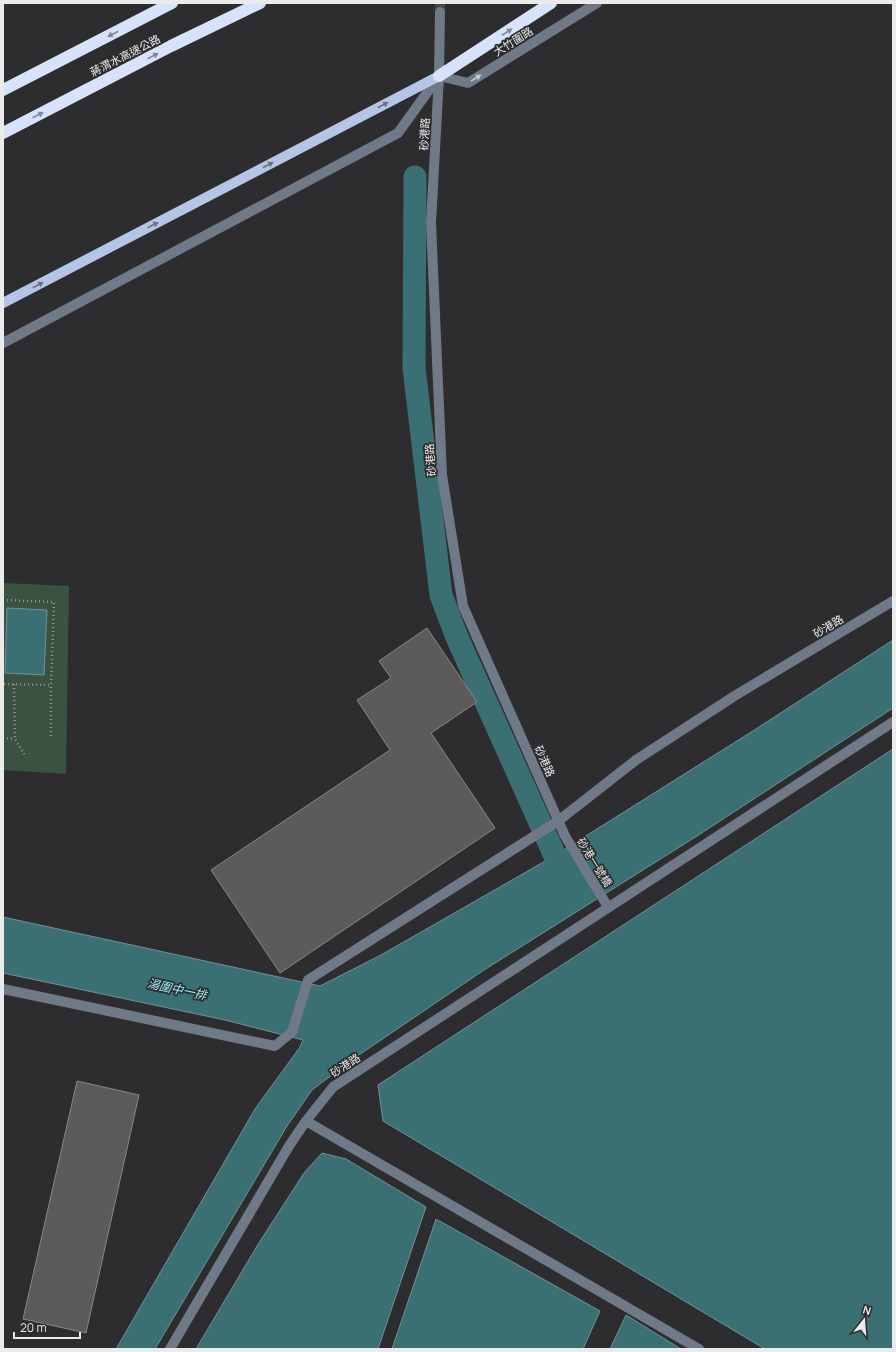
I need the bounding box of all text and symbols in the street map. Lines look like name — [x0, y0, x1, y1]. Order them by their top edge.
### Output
street label: 大竹圍路 — [490, 23, 536, 59]
one-way arrow — [501, 28, 513, 35]
street label: 蔣渭水高速公路 — [87, 31, 163, 79]
one-way arrow — [107, 31, 119, 37]
one-way arrow — [147, 52, 159, 59]
one-way arrow — [470, 74, 481, 82]
one-way arrow — [377, 101, 389, 108]
one-way arrow — [32, 112, 43, 119]
street label: 砂港路 — [416, 117, 432, 151]
one-way arrow — [262, 162, 274, 168]
one-way arrow — [147, 222, 159, 228]
one-way arrow — [32, 282, 43, 288]
street label: 砂港路 — [421, 443, 439, 477]
street label: 砂港路 — [810, 611, 846, 641]
street label: 砂港路 — [531, 743, 559, 779]
street label: 砂港一號橋 — [574, 835, 616, 889]
water label: 湯圍中一排 — [146, 974, 210, 1004]
street label: 砂港路 — [327, 1050, 363, 1080]
north arrow — [844, 1300, 884, 1340]
text: N — [861, 1302, 873, 1318]
scale bar — [14, 1314, 80, 1340]
text: 20 m — [20, 1319, 47, 1336]

